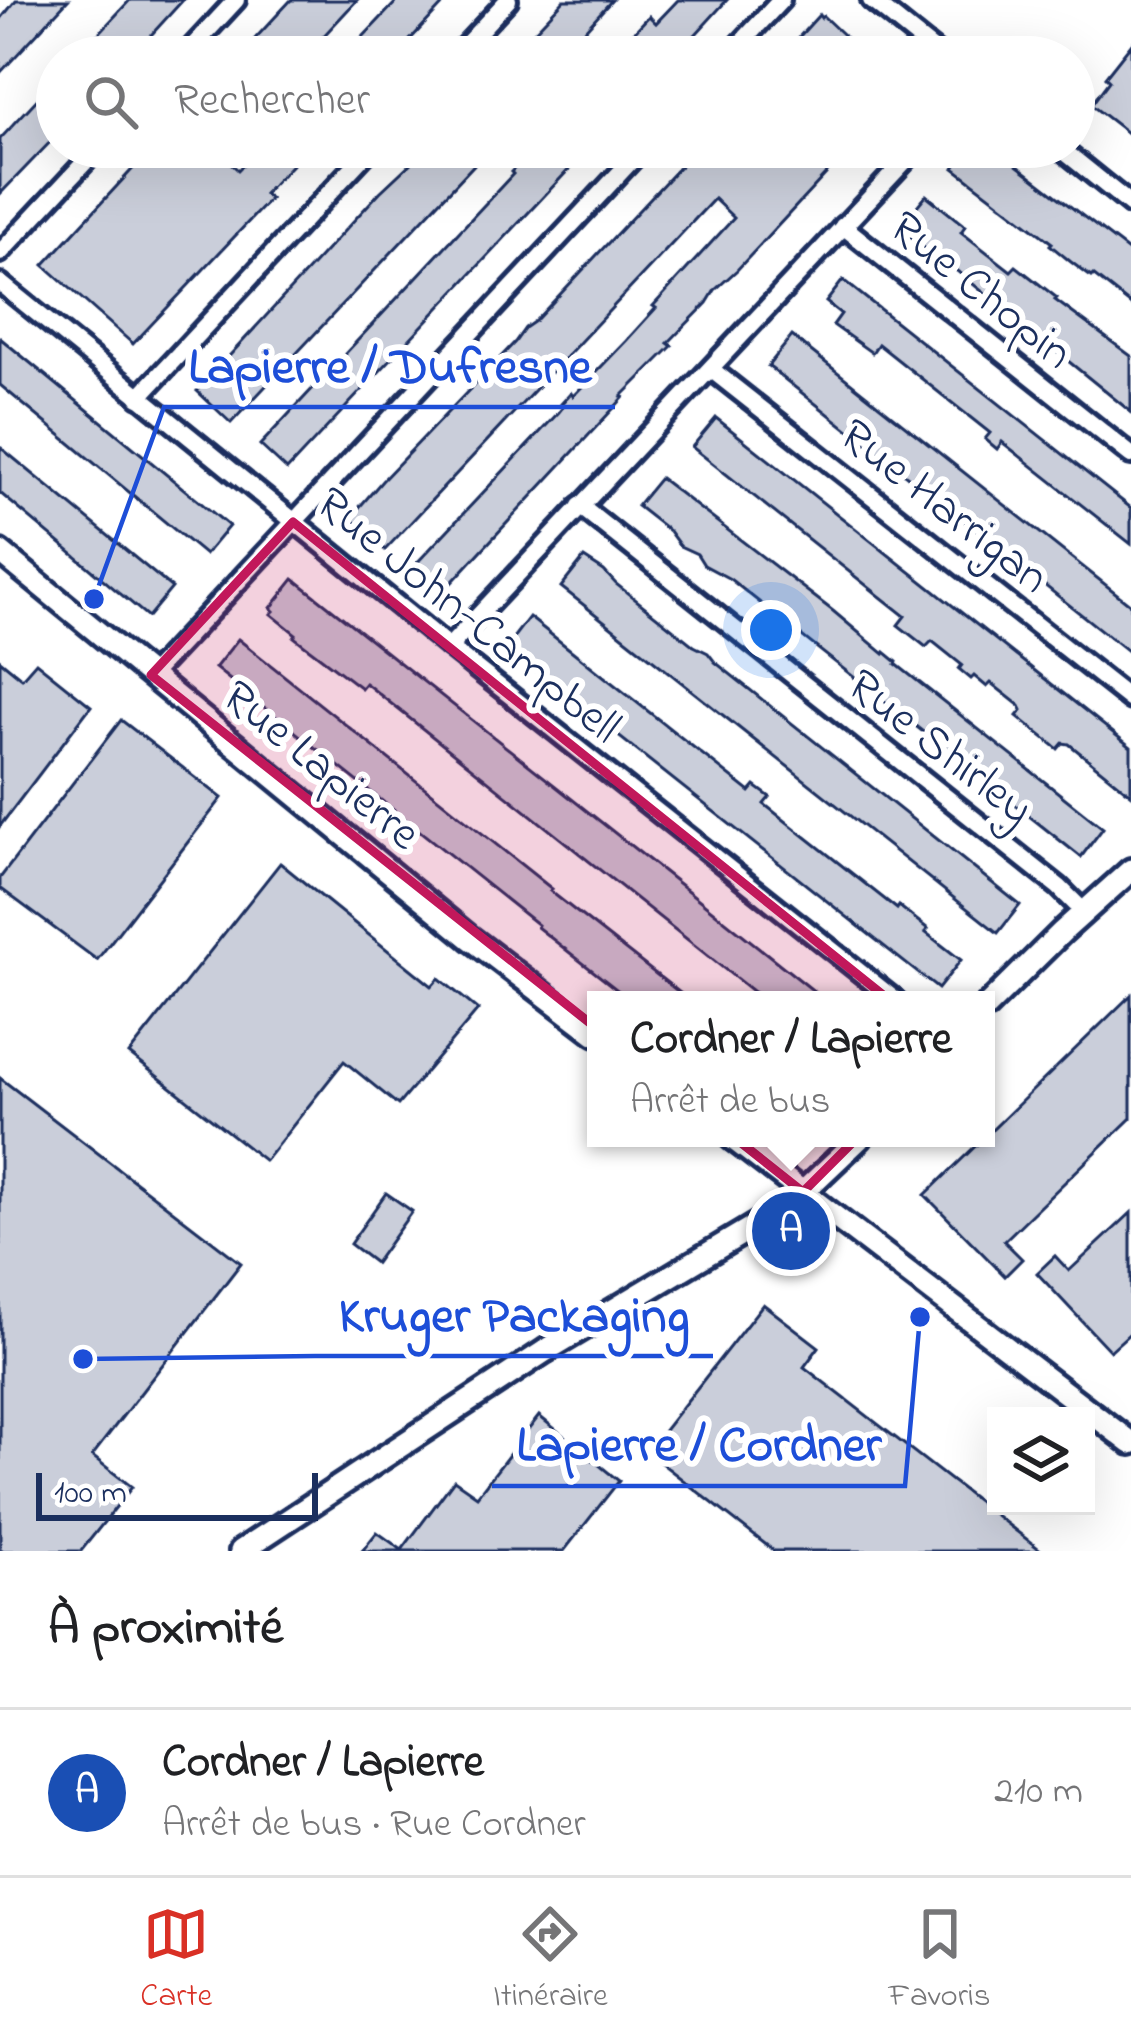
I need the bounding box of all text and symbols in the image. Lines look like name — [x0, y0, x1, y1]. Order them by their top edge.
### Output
search box — [36, 36, 1095, 168]
icon: search — [78, 69, 144, 135]
text: Rechercher — [174, 69, 370, 135]
street label: Rue Chopin — [872, 195, 1087, 388]
callout: Lapierre / Dufresne — [164, 320, 615, 407]
text: Lapierre / Dufresne — [188, 332, 593, 407]
street label: Rue Harrigan — [822, 403, 1063, 614]
street label: Rue John-Campbell — [299, 471, 635, 762]
your location — [741, 600, 801, 660]
street label: Rue Shirley — [830, 653, 1047, 844]
street label: Rue Lapierre — [205, 665, 435, 869]
popup — [587, 991, 995, 1147]
text: Cordner / Lapierre — [630, 1008, 952, 1074]
text: Arrêt de bus — [630, 1074, 830, 1131]
pin: A — [752, 1186, 830, 1276]
callout: Kruger Packaging — [315, 1269, 713, 1356]
text: Kruger Packaging — [339, 1281, 689, 1357]
callout: Lapierre / Cordner — [492, 1399, 905, 1486]
map controls — [987, 1407, 1095, 1515]
button: layers — [987, 1407, 1095, 1515]
text: Lapierre / Cordner — [517, 1410, 883, 1485]
scale bar — [36, 1467, 318, 1520]
text: 100 m — [54, 1470, 127, 1518]
text: À proximité — [48, 1592, 283, 1667]
text: Cordner / Lapierre — [162, 1731, 484, 1797]
text: A — [75, 1764, 99, 1821]
text: 210 m — [994, 1764, 1083, 1821]
text: Arrêt de bus · Rue Cordner — [162, 1797, 586, 1854]
tab: Carte — [140, 1901, 212, 2021]
tab: Itinéraire — [493, 1901, 608, 2021]
tab: Favoris — [889, 1901, 991, 2021]

